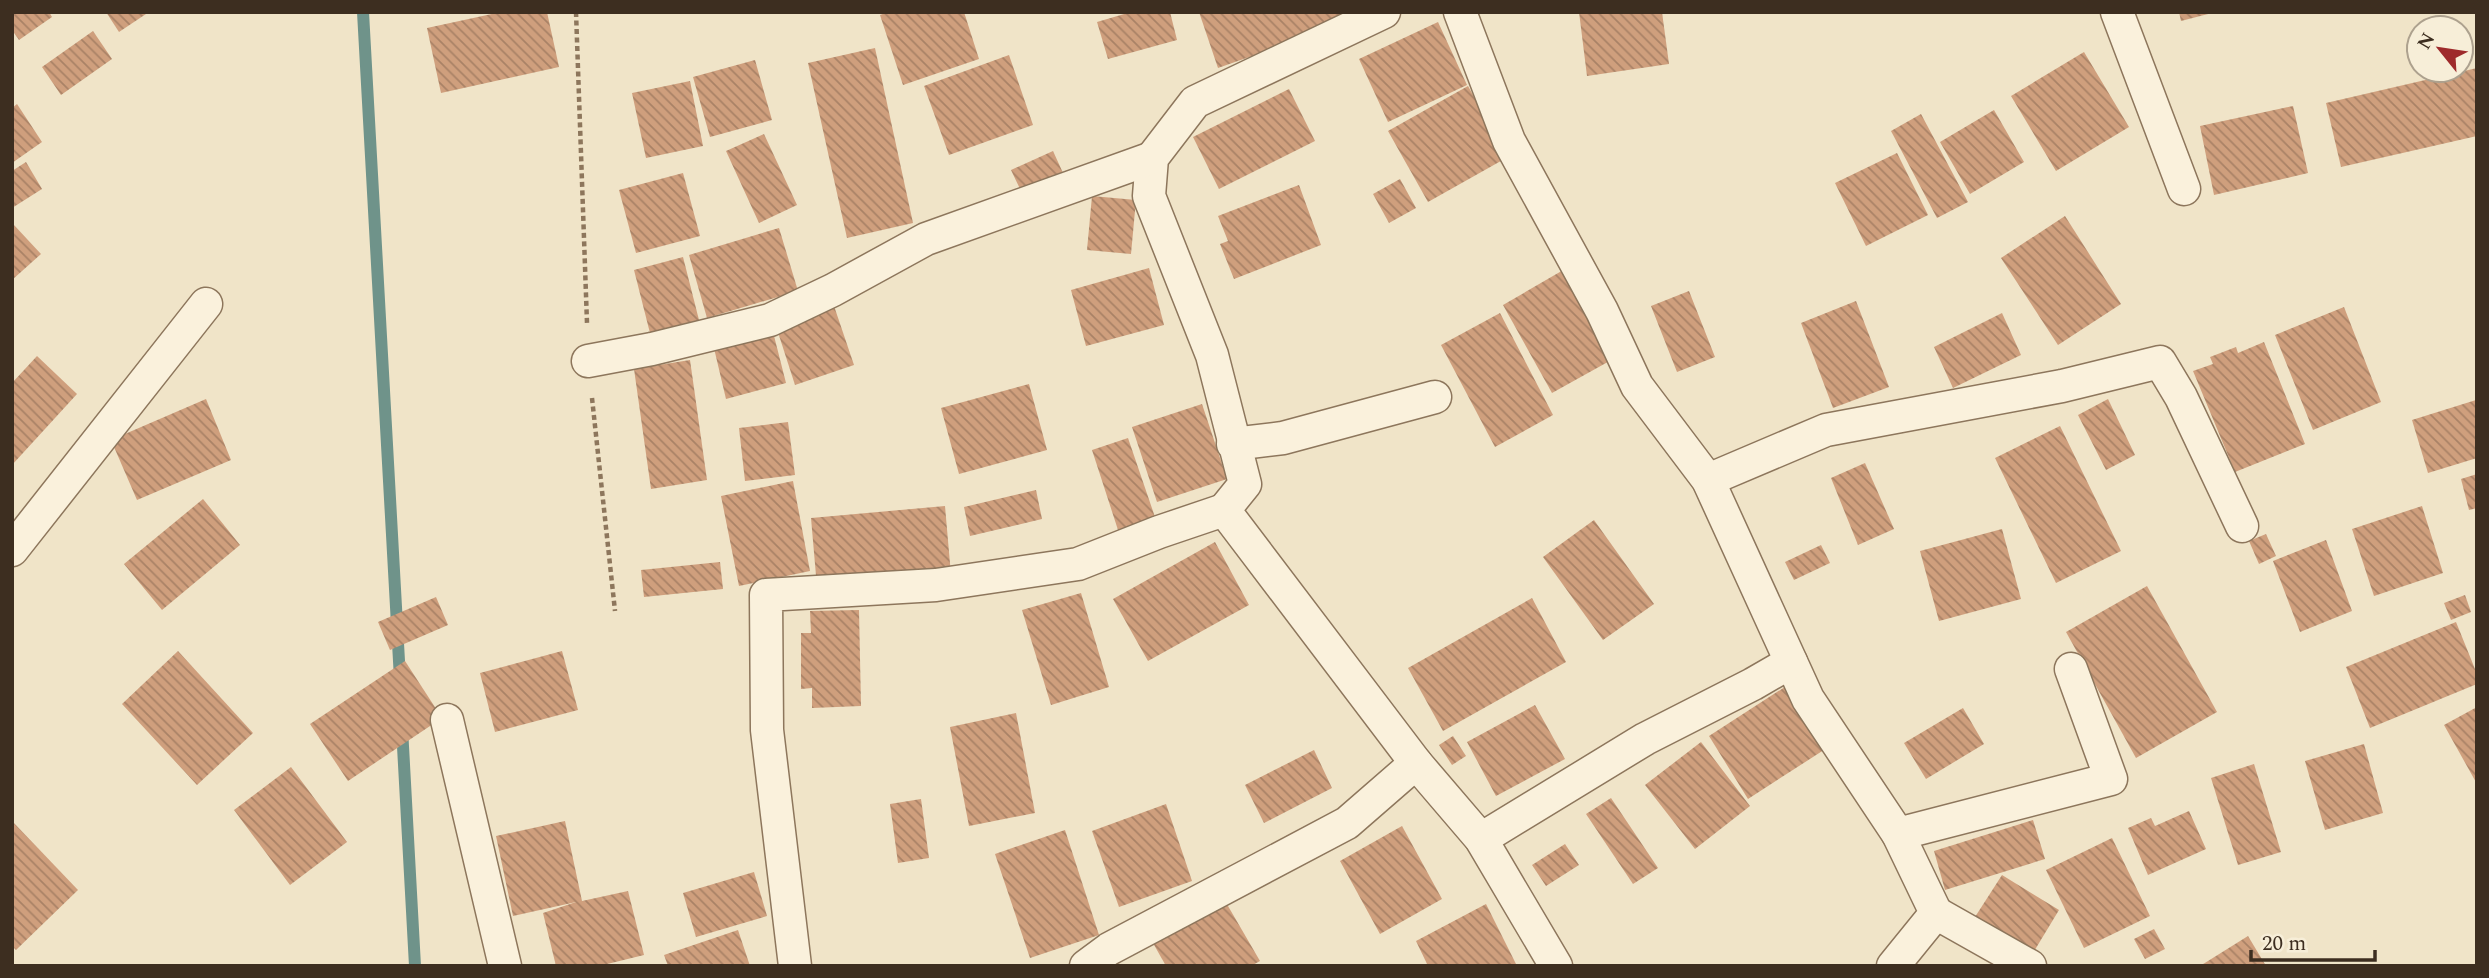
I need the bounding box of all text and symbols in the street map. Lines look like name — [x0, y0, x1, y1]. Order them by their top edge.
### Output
north arrow — [2405, 14, 2475, 84]
text: N — [2410, 27, 2443, 55]
scale bar — [2251, 918, 2375, 962]
text: 20 m — [2262, 928, 2306, 960]

